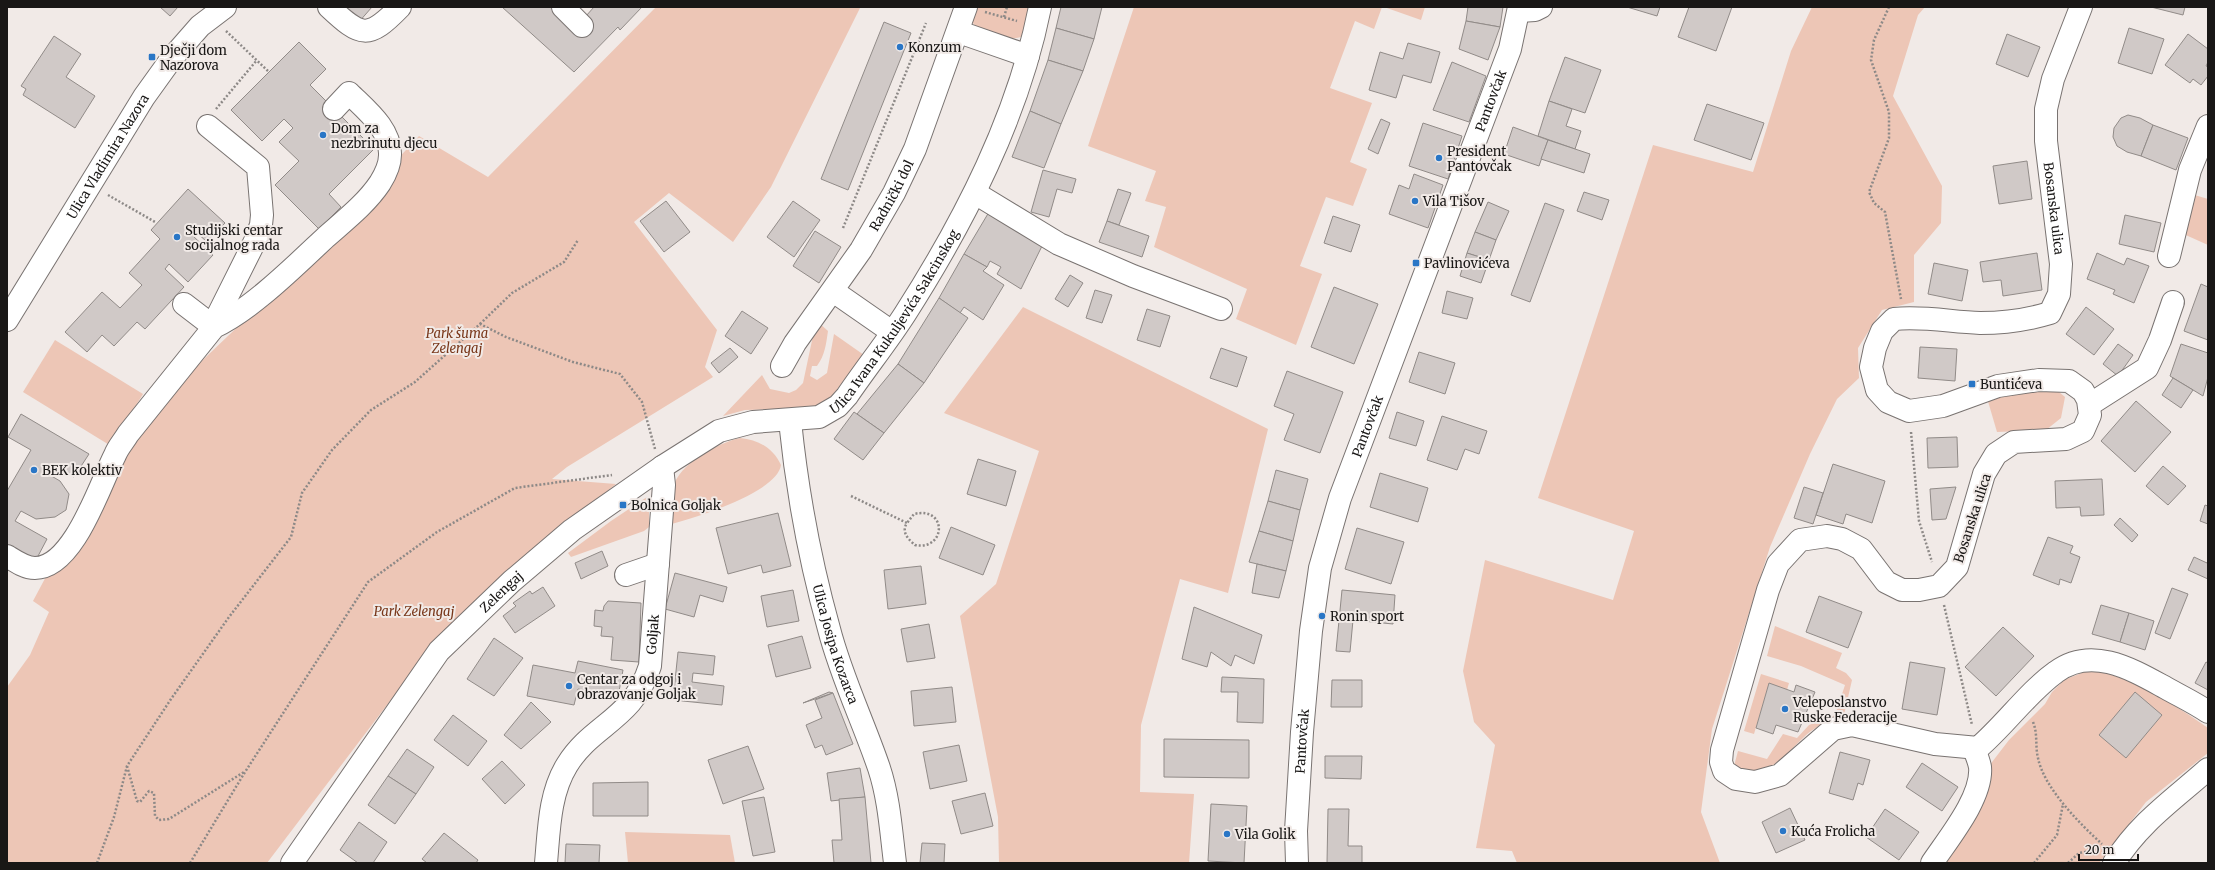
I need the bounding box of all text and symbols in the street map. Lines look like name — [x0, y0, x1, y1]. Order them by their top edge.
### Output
place label: Konzum — [908, 39, 961, 56]
place label: Dječji dom Nazorova — [160, 42, 227, 74]
marker: Konzum — [895, 42, 905, 52]
marker: Dječji dom Nazorova — [147, 52, 157, 62]
street label: Pantovčak — [1472, 67, 1511, 134]
street label: Ulica Vladimira Nazora — [63, 91, 153, 222]
place label: Dom za nezbrinutu djecu — [331, 120, 437, 152]
marker: Dom za nezbrinutu djecu — [318, 130, 328, 140]
place label: President Pantovčak — [1447, 143, 1513, 175]
marker: President Pantovčak — [1434, 153, 1444, 163]
street label: Radnički dol — [866, 157, 918, 234]
street label: Bosanska ulica — [2040, 161, 2068, 256]
place label: Vila Tišov — [1422, 193, 1485, 210]
marker: Vila Tišov — [1410, 196, 1420, 206]
place label: Studijski centar socijalnog rada — [185, 222, 283, 254]
street label: Ulica Ivana Kukuljevića Sakcinskog — [827, 226, 963, 418]
marker: Studijski centar socijalnog rada — [172, 232, 182, 242]
place label: Pavlinovićeva — [1424, 255, 1510, 272]
marker: Pavlinovićeva — [1411, 258, 1421, 268]
park label: Park šuma Zelengaj — [426, 325, 488, 357]
place label: Buntićeva — [1980, 376, 2042, 393]
marker: Buntićeva — [1967, 379, 1977, 389]
street label: Pantovčak — [1348, 392, 1387, 460]
place label: BEK kolektiv — [42, 462, 123, 479]
marker: BEK kolektiv — [29, 465, 39, 475]
street label: Bosanska ulica — [1950, 471, 1995, 565]
place label: Bolnica Goljak — [631, 497, 722, 514]
marker: Bolnica Goljak — [618, 500, 628, 510]
street label: Zelengaj — [476, 567, 527, 616]
street label: Ulica Josipa Kozarca — [809, 582, 862, 707]
park label: Park Zelengaj — [374, 603, 454, 620]
place label: Ronin sport — [1330, 608, 1404, 625]
marker: Ronin sport — [1317, 611, 1327, 621]
street label: Goljak — [643, 613, 663, 655]
place label: Centar za odgoj i obrazovanje Goljak — [577, 671, 697, 703]
marker: Centar za odgoj i obrazovanje Goljak — [564, 681, 574, 691]
place label: Veleposlanstvo Ruske Federacije — [1792, 694, 1897, 726]
marker: Veleposlanstvo Ruske Federacije — [1780, 704, 1790, 714]
street label: Pantovčak — [1291, 707, 1313, 774]
place label: Kuća Frolicha — [1791, 823, 1875, 840]
place label: Vila Golik — [1234, 826, 1296, 843]
marker: Kuća Frolicha — [1778, 826, 1788, 836]
marker: Vila Golik — [1222, 829, 1232, 839]
scale bar — [2079, 836, 2138, 862]
text: 20 m — [2085, 842, 2114, 857]

